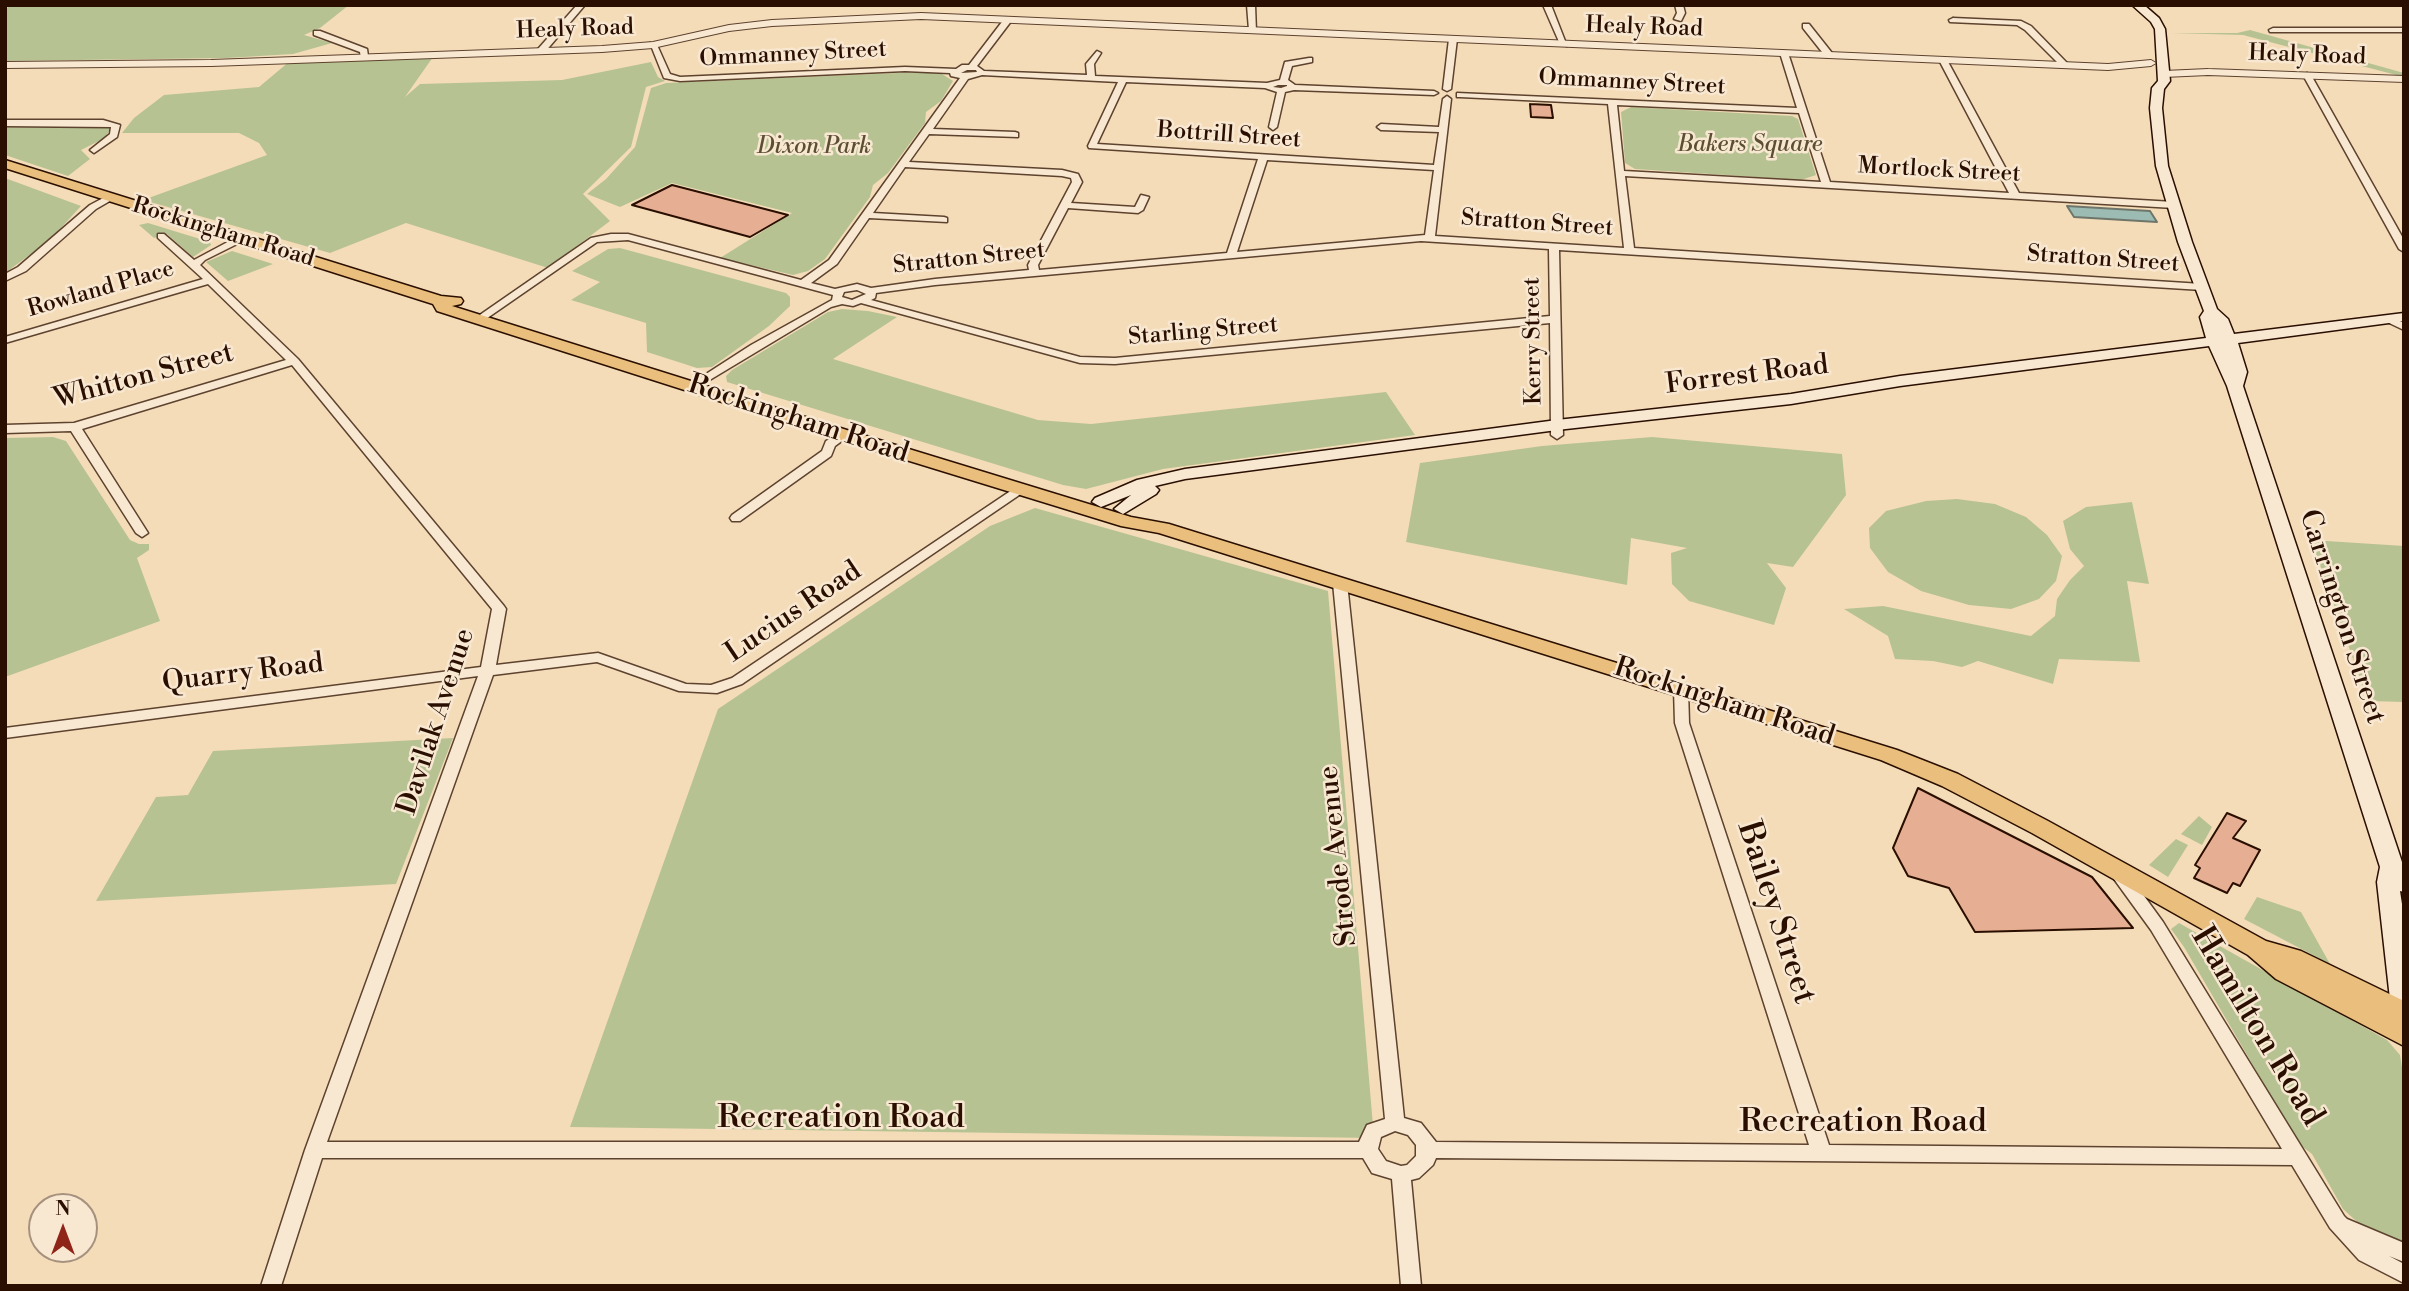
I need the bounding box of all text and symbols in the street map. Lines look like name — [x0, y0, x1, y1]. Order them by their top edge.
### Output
street label: Healy Road — [1585, 12, 1703, 44]
street label: Healy Road — [516, 14, 634, 46]
street label: Ommanney Street — [699, 36, 887, 74]
street label: Healy Road — [2248, 40, 2366, 72]
street label: Ommanney Street — [1538, 64, 1726, 102]
street label: Bottrill Street — [1156, 117, 1302, 155]
park label: Bakers Square — [1677, 131, 1823, 159]
park label: Dixon Park — [757, 133, 871, 161]
street label: Mortlock Street — [1857, 153, 2021, 189]
street label: Rockingham Road — [129, 192, 317, 274]
street label: Stratton Street — [1460, 205, 1614, 243]
street label: Stratton Street — [892, 237, 1046, 281]
street label: Stratton Street — [2026, 241, 2180, 279]
street label: Rowland Place — [24, 256, 178, 324]
street label: Kerry Street — [1519, 277, 1549, 405]
street label: Starling Street — [1127, 312, 1279, 352]
street label: Whitton Street — [50, 337, 238, 417]
street label: Forrest Road — [1664, 349, 1830, 403]
street label: Rockingham Road — [683, 368, 913, 472]
street label: Carrington Street — [2291, 506, 2391, 728]
street label: Lucius Road — [720, 555, 868, 671]
street label: Davilak Avenue — [391, 625, 483, 819]
street label: Quarry Road — [161, 647, 325, 701]
street label: Rockingham Road — [1609, 651, 1839, 755]
street label: Strode Avenue — [1313, 764, 1365, 948]
street label: Bailey Street — [1727, 817, 1823, 1009]
street label: Hamilton Road — [2181, 920, 2331, 1134]
street label: Recreation Road — [717, 1099, 965, 1139]
street label: Recreation Road — [1739, 1103, 1987, 1143]
north arrow — [28, 1193, 98, 1263]
text: N — [55, 1197, 71, 1221]

